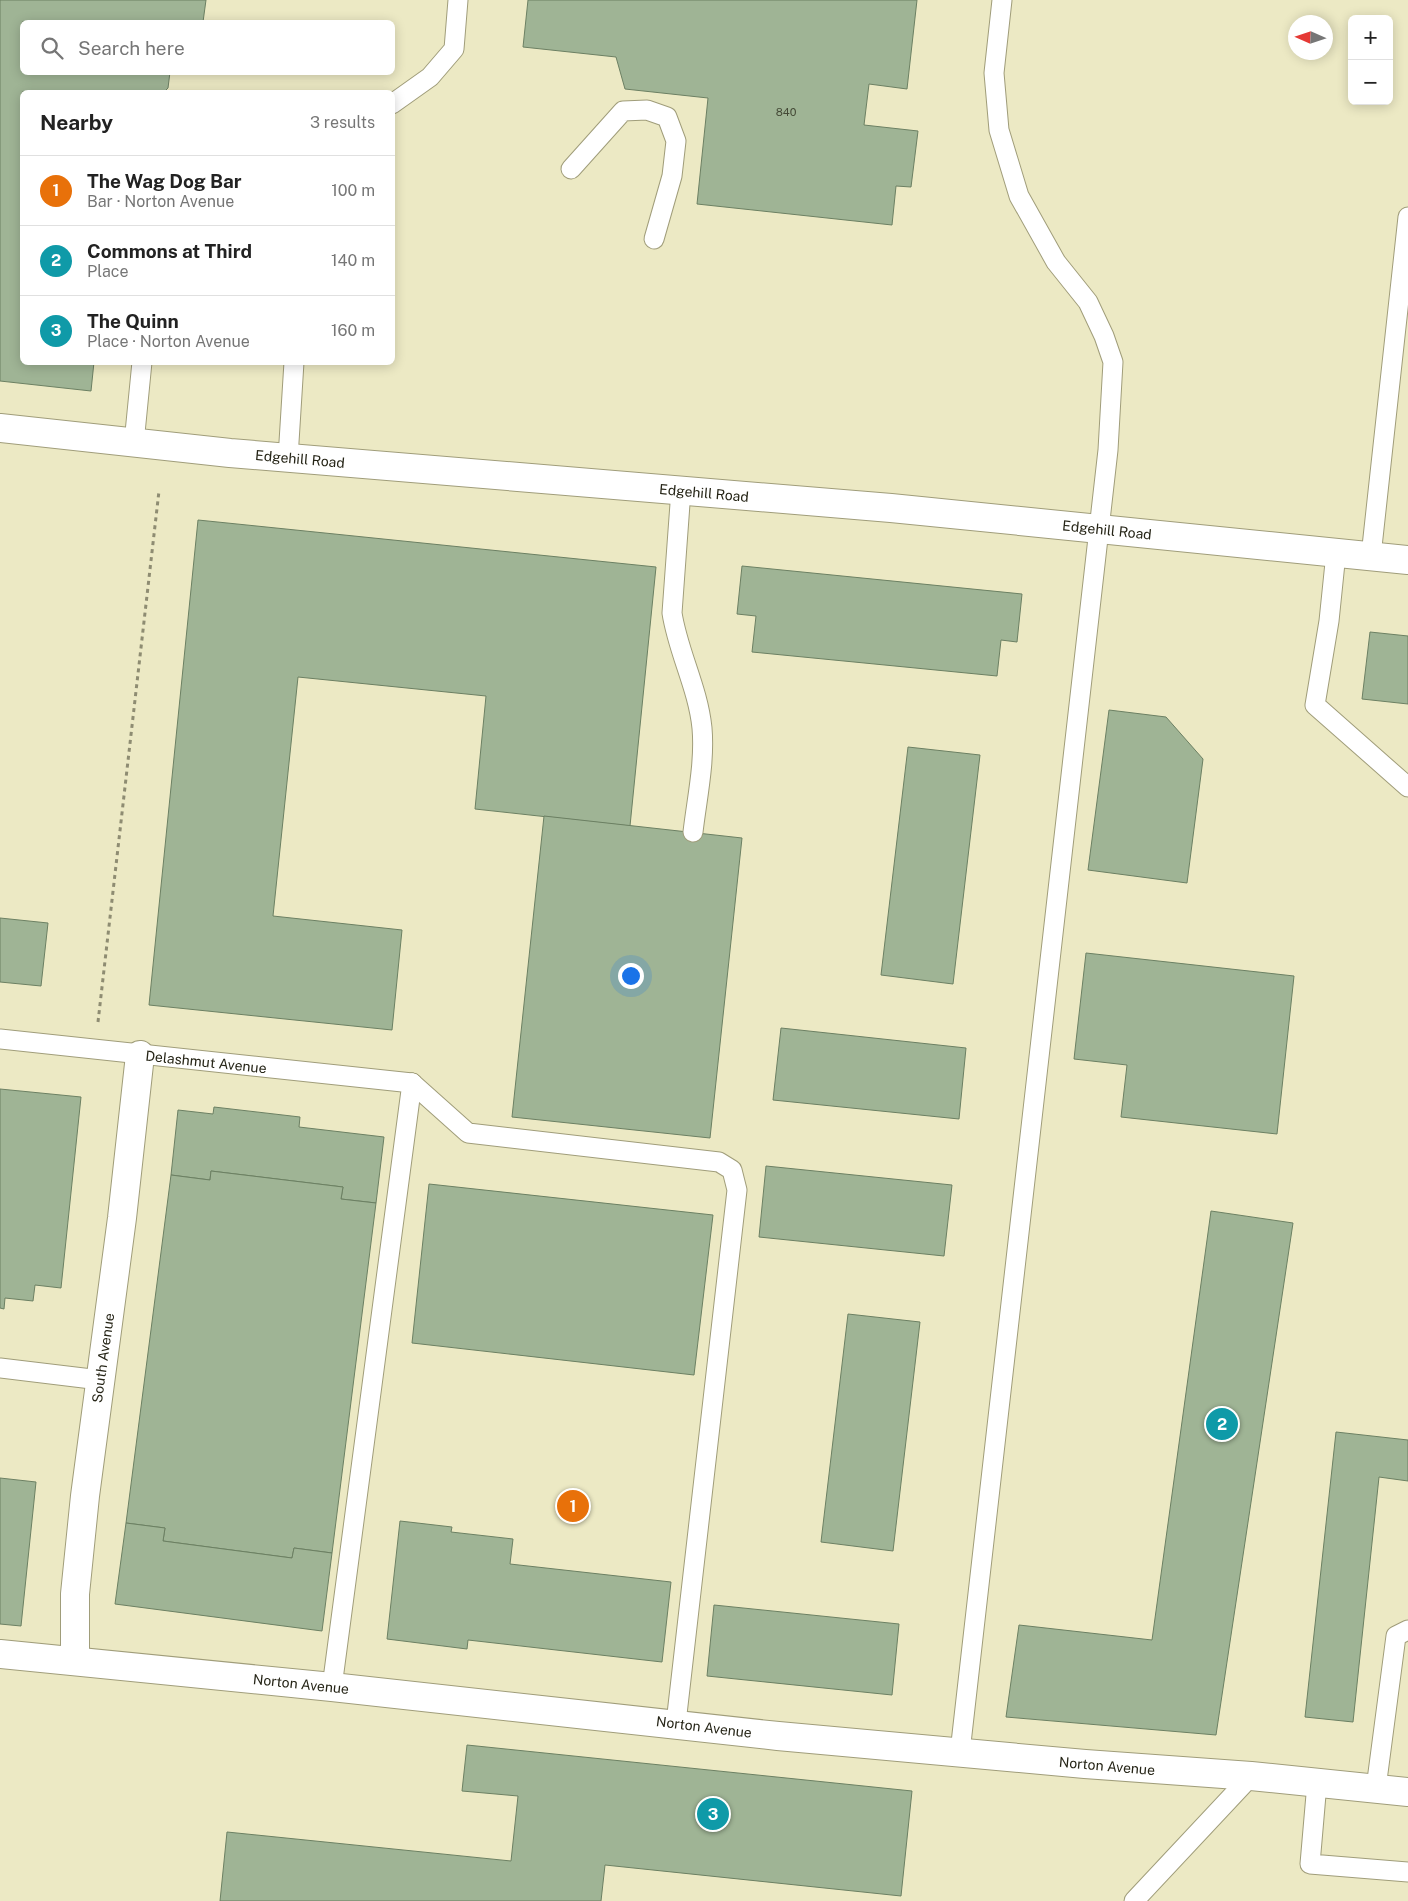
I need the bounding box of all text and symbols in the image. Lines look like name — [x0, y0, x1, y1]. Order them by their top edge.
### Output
north arrow — [1288, 15, 1333, 60]
map controls — [1348, 15, 1393, 105]
button: + — [1348, 15, 1393, 60]
search box — [20, 20, 395, 75]
icon: search — [38, 34, 66, 62]
text: Search here — [78, 37, 185, 59]
button: − — [1348, 60, 1393, 105]
house number: 840 — [776, 106, 797, 118]
text: Nearby — [40, 110, 113, 135]
text: 3 results — [310, 113, 375, 132]
text: The Wag Dog Bar — [87, 170, 242, 192]
text: 1 — [53, 181, 59, 200]
text: 100 m — [331, 181, 375, 200]
text: Bar · Norton Avenue — [87, 192, 234, 211]
text: Commons at Third — [87, 240, 252, 262]
text: 2 — [51, 251, 61, 270]
text: 140 m — [331, 251, 375, 270]
text: Place — [87, 262, 129, 281]
text: The Quinn — [87, 310, 179, 332]
text: 3 — [51, 321, 61, 340]
text: 160 m — [331, 321, 375, 340]
text: Place · Norton Avenue — [87, 332, 250, 351]
street label: Edgehill Road — [255, 447, 345, 471]
street label: Edgehill Road — [659, 481, 749, 505]
street label: Edgehill Road — [1062, 517, 1152, 543]
your location — [618, 963, 644, 989]
street label: Delashmut Avenue — [145, 1048, 267, 1076]
street label: South Avenue — [89, 1312, 117, 1404]
pin: 2 — [1206, 1405, 1238, 1443]
pin: 1 — [557, 1487, 589, 1525]
street label: Norton Avenue — [252, 1671, 350, 1697]
street label: Norton Avenue — [655, 1713, 753, 1741]
street label: Norton Avenue — [1058, 1754, 1156, 1778]
pin: 3 — [697, 1795, 729, 1833]

